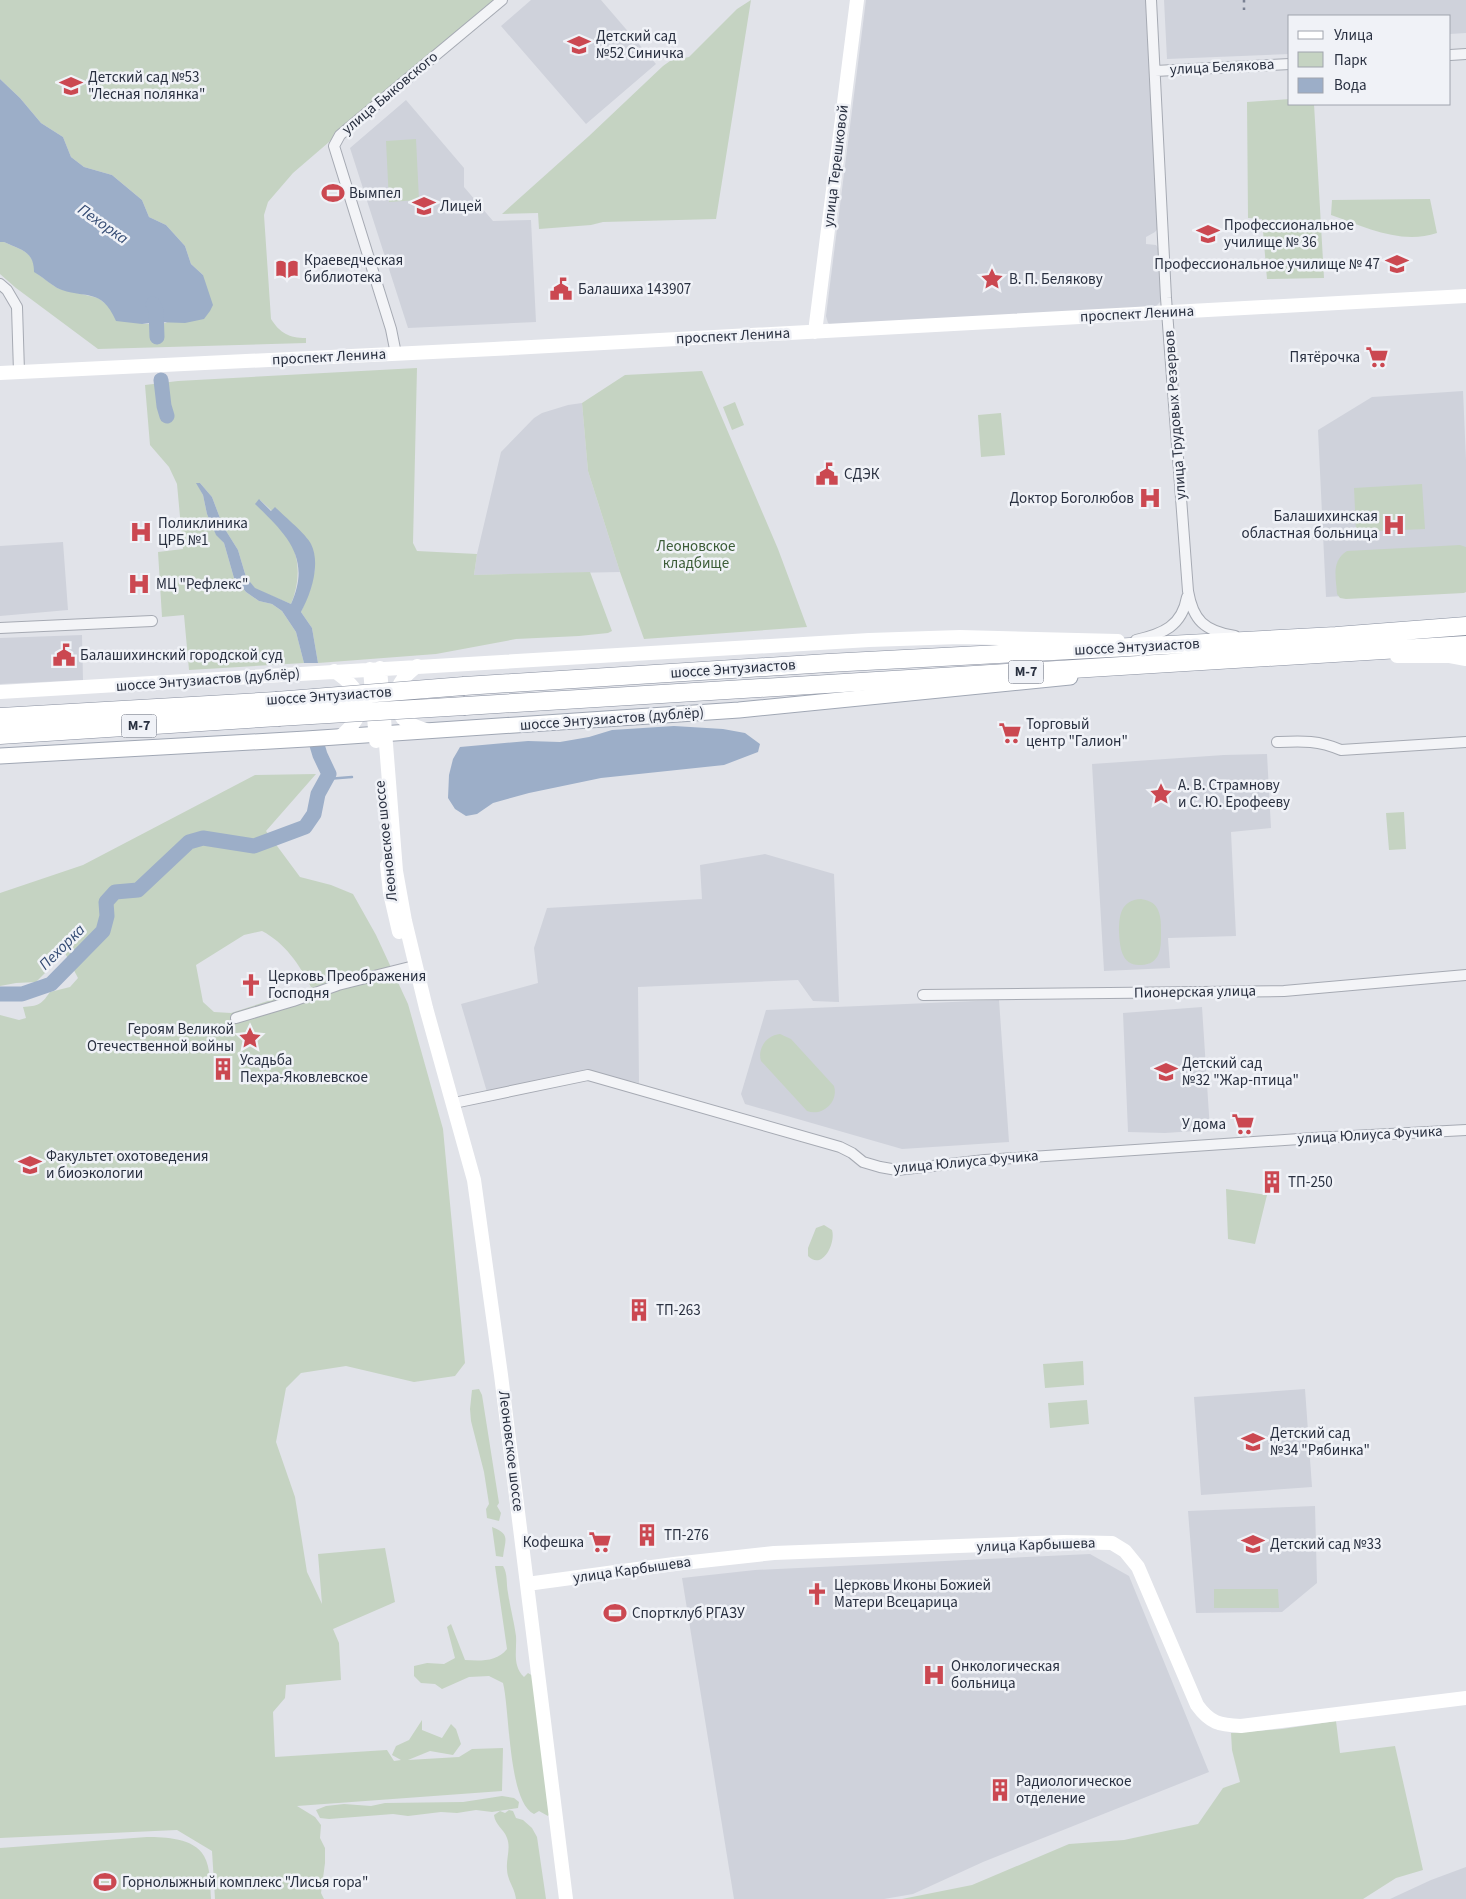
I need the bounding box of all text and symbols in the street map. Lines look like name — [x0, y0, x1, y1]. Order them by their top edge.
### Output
legend — [1288, 15, 1451, 105]
text: Улица — [1334, 25, 1373, 46]
place label: Детский сад №52 Синичка — [596, 26, 684, 64]
school or university icon: Детский сад №52 Синичка — [566, 32, 592, 58]
street label: улица Быковского — [337, 46, 443, 140]
text: Парк — [1334, 50, 1368, 71]
street label: улица Белякова — [1169, 54, 1275, 80]
place label: Детский сад №53 "Лесная полянка" — [88, 67, 205, 105]
school or university icon: Детский сад №53 "Лесная полянка" — [58, 73, 84, 99]
text: Вода — [1334, 75, 1367, 96]
street label: улица Терешковой — [818, 104, 854, 228]
sports icon: Вымпел — [320, 180, 346, 206]
place label: Вымпел — [349, 183, 401, 204]
school or university icon: Лицей — [411, 193, 437, 219]
place label: Лицей — [440, 196, 482, 217]
water label: Пехорка — [73, 199, 133, 250]
place label: Профессиональное училище № 36 — [1224, 215, 1354, 253]
school or university icon: Профессиональное училище № 36 — [1195, 221, 1221, 247]
place label: Краеведческая библиотека — [304, 250, 403, 288]
school or university icon: Профессиональное училище № 47 — [1384, 251, 1410, 277]
place label: Профессиональное училище № 47 — [1154, 254, 1380, 275]
library icon: Краеведческая библиотека — [274, 256, 300, 282]
place icon: В. П. Белякову — [979, 266, 1005, 292]
place label: В. П. Белякову — [1009, 269, 1103, 290]
public building icon: Балашиха 143907 — [548, 276, 574, 302]
place label: Балашиха 143907 — [578, 279, 691, 300]
street label: проспект Ленина — [1079, 301, 1195, 327]
street label: проспект Ленина — [675, 323, 791, 349]
street label: улица Трудовых Резервов — [1159, 329, 1191, 500]
street label: проспект Ленина — [271, 344, 387, 370]
supermarket icon: Пятёрочка — [1364, 344, 1390, 370]
place label: Пятёрочка — [1289, 347, 1360, 368]
public building icon: СДЭК — [814, 461, 840, 487]
place label: СДЭК — [844, 464, 880, 485]
hospital icon: Доктор Боголюбов — [1137, 485, 1163, 511]
place label: Доктор Боголюбов — [1009, 488, 1134, 509]
place label: Балашихинская областная больница — [1242, 506, 1378, 544]
hospital icon: Балашихинская областная больница — [1381, 512, 1407, 538]
place label: Поликлиника ЦРБ №1 — [158, 513, 248, 551]
hospital icon: Поликлиника ЦРБ №1 — [128, 519, 154, 545]
park label: Леоновское кладбище — [657, 536, 735, 574]
hospital icon: МЦ "Рефлекс" — [126, 571, 152, 597]
place label: МЦ "Рефлекс" — [156, 574, 248, 595]
street label: шоссе Энтузиастов — [1074, 633, 1201, 661]
public building icon: Балашихинский городской суд — [51, 642, 77, 668]
place label: Балашихинский городской суд — [80, 645, 283, 666]
street label: шоссе Энтузиастов — [670, 654, 797, 684]
road number: М-7 — [1008, 660, 1044, 684]
street label: шоссе Энтузиастов (дублёр) — [115, 663, 301, 697]
street label: шоссе Энтузиастов — [266, 681, 393, 711]
street label: шоссе Энтузиастов (дублёр) — [519, 702, 705, 736]
road number: М-7 — [122, 714, 156, 738]
place label: Торговый центр "Галион" — [1026, 714, 1128, 752]
supermarket icon: Торговый центр "Галион" — [997, 720, 1023, 746]
place label: А. В. Страмнову и С. Ю. Ерофееву — [1178, 775, 1290, 813]
street label: Леоновское шоссе — [369, 779, 403, 903]
place icon: А. В. Страмнову и С. Ю. Ерофееву — [1148, 781, 1174, 807]
water label: Пехорка — [34, 919, 90, 975]
place label: Церковь Преображения Господня — [268, 966, 426, 1004]
church icon: Церковь Преображения Господня — [238, 972, 264, 998]
street label: Пионерская улица — [1134, 980, 1256, 1004]
place label: Героям Великой Отечественной войны — [87, 1019, 234, 1057]
place icon: Героям Великой Отечественной войны — [237, 1025, 263, 1051]
place label: Усадьба Пехра-Яковлевское — [240, 1050, 368, 1088]
place label: Детский сад №32 "Жар-птица" — [1182, 1053, 1299, 1091]
building icon: Усадьба Пехра-Яковлевское — [210, 1056, 236, 1082]
school or university icon: Детский сад №32 "Жар-птица" — [1153, 1059, 1179, 1085]
supermarket icon: У дома — [1230, 1111, 1256, 1137]
place label: У дома — [1182, 1114, 1226, 1135]
street label: улица Юлиуса Фучика — [1297, 1121, 1443, 1149]
street label: улица Юлиуса Фучика — [893, 1145, 1039, 1179]
place label: Факультет охотоведения и биоэкологии — [46, 1146, 209, 1184]
school or university icon: Факультет охотоведения и биоэкологии — [17, 1152, 43, 1178]
building icon: ТП-250 — [1259, 1169, 1285, 1195]
place label: ТП-250 — [1288, 1172, 1333, 1193]
building icon: ТП-263 — [626, 1297, 652, 1323]
place label: ТП-263 — [656, 1300, 701, 1321]
street label: Леоновское шоссе — [493, 1389, 529, 1513]
place label: Детский сад №34 "Рябинка" — [1270, 1423, 1370, 1461]
school or university icon: Детский сад №34 "Рябинка" — [1240, 1429, 1266, 1455]
building icon: ТП-276 — [634, 1522, 660, 1548]
place label: ТП-276 — [664, 1525, 709, 1546]
supermarket icon: Кофешка — [587, 1529, 613, 1555]
school or university icon: Детский сад №33 — [1240, 1531, 1266, 1557]
place label: Кофешка — [523, 1532, 584, 1553]
street label: улица Карбышева — [976, 1532, 1096, 1558]
place label: Детский сад №33 — [1270, 1534, 1381, 1555]
street label: улица Карбышева — [572, 1551, 692, 1589]
place label: Церковь Иконы Божией Матери Всецарица — [834, 1575, 991, 1613]
church icon: Церковь Иконы Божией Матери Всецарица — [804, 1581, 830, 1607]
sports icon: Спортклуб РГАЗУ — [602, 1600, 628, 1626]
place label: Спортклуб РГАЗУ — [632, 1603, 745, 1624]
place label: Онкологическая больница — [951, 1656, 1060, 1694]
hospital icon: Онкологическая больница — [921, 1662, 947, 1688]
place label: Радиологическое отделение — [1016, 1771, 1131, 1809]
building icon: Радиологическое отделение — [987, 1777, 1013, 1803]
sports icon: Горнолыжный комплекс "Лисья гора" — [92, 1869, 118, 1895]
place label: Горнолыжный комплекс "Лисья гора" — [122, 1872, 368, 1893]

